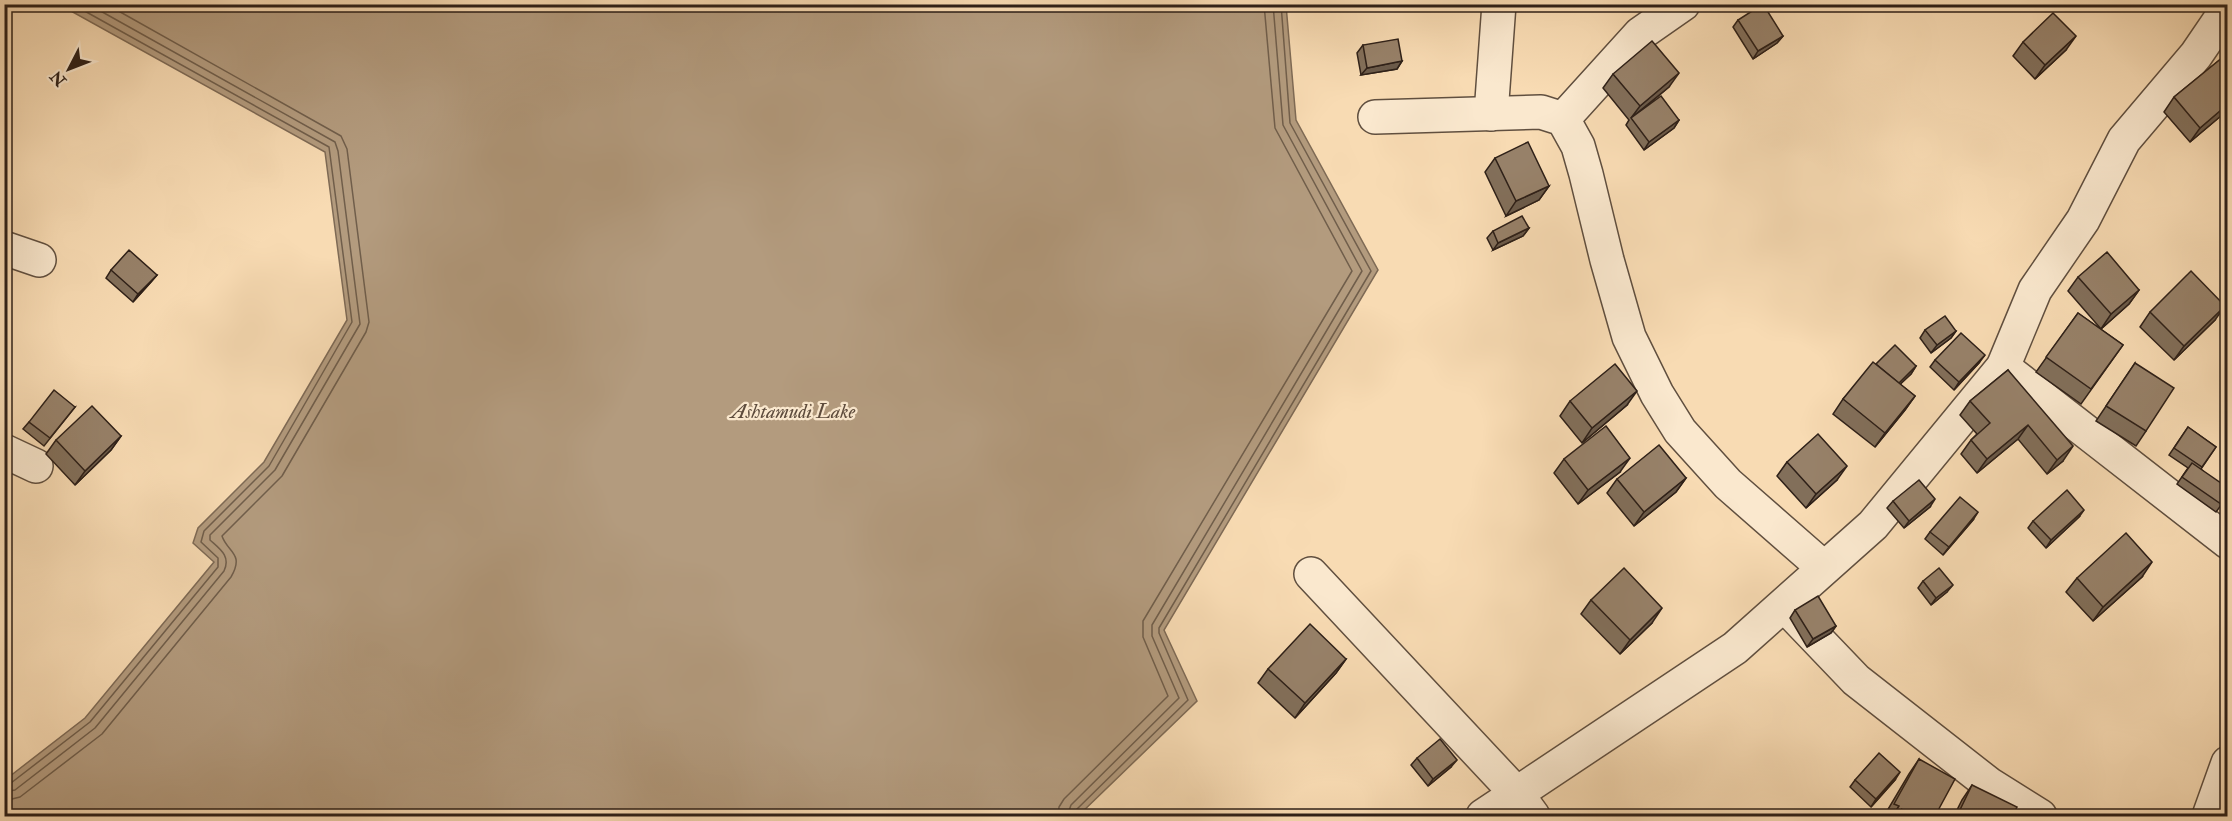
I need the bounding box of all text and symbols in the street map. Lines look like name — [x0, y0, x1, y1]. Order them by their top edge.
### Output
north arrow — [39, 39, 99, 99]
text: N — [46, 66, 71, 91]
water label: Ashtamudi Lake — [729, 399, 856, 424]

